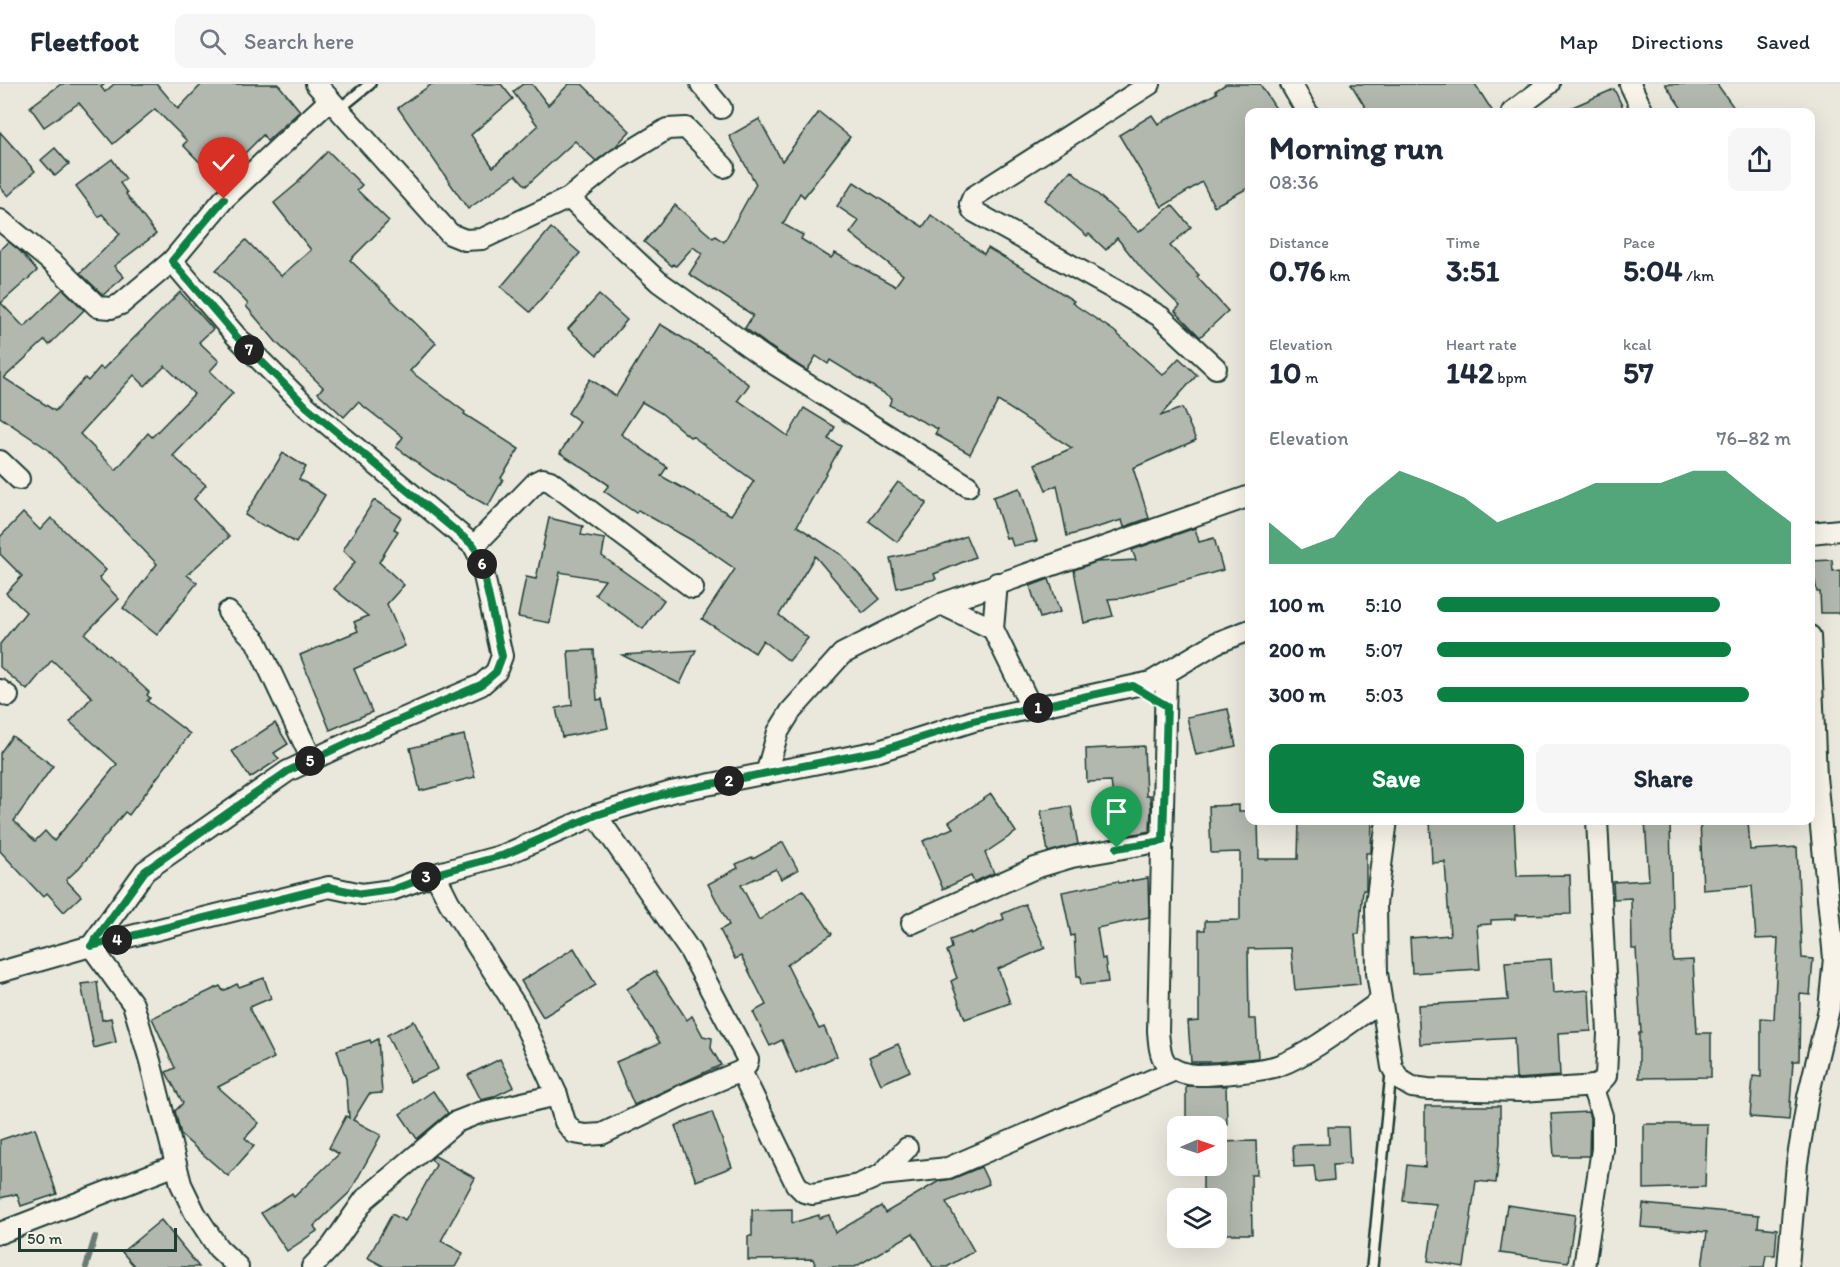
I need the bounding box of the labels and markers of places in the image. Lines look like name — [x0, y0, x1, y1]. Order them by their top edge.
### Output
pin — [198, 137, 249, 199]
pin: 7 — [234, 335, 264, 365]
pin: 6 — [467, 549, 497, 579]
pin: 1 — [1023, 693, 1053, 723]
pin: 5 — [295, 746, 325, 776]
pin: 2 — [714, 766, 744, 796]
pin — [1091, 786, 1142, 848]
pin: 3 — [411, 862, 441, 892]
pin: 4 — [102, 925, 132, 955]

